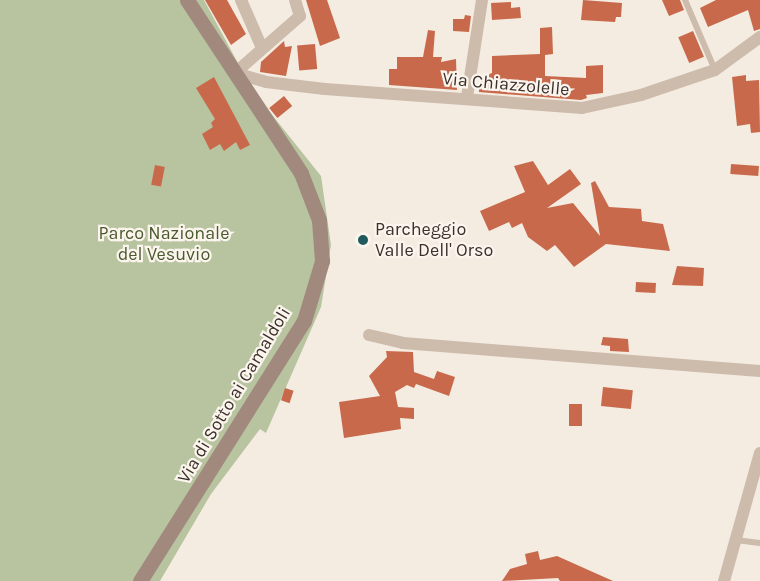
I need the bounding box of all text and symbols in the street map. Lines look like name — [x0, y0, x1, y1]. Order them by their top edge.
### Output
street label: Via Chiazzolelle — [442, 68, 570, 100]
place label: Parcheggio Valle Dell' Orso — [375, 219, 493, 262]
park label: Parco Nazionale del Vesuvio — [99, 223, 229, 266]
marker: Parcheggio Valle Dell' Orso — [356, 233, 370, 247]
street label: Via di Sotto ai Camaldoli — [173, 303, 295, 487]

